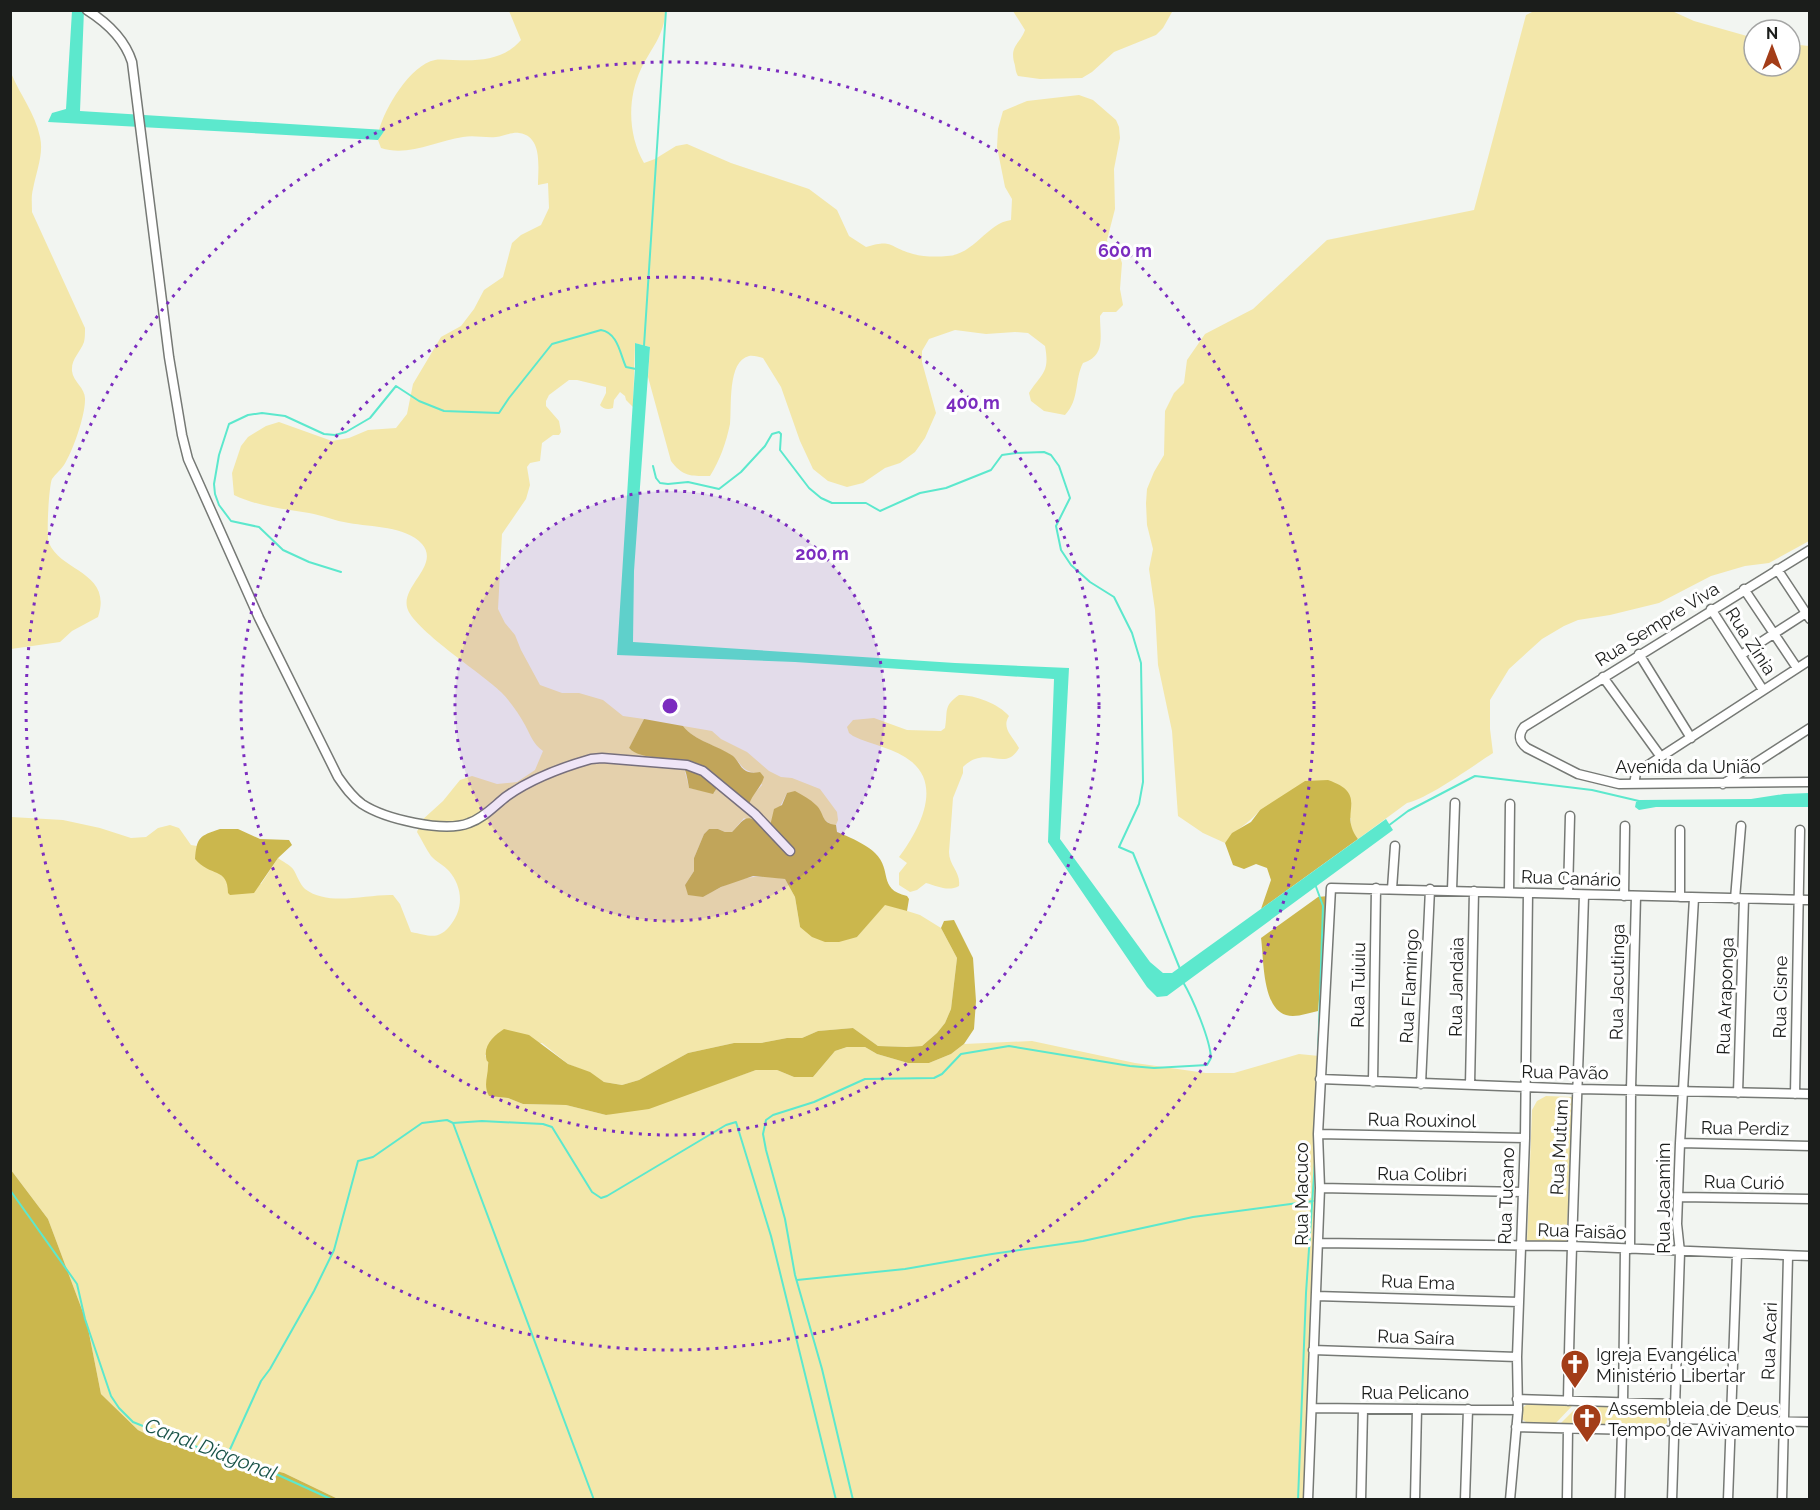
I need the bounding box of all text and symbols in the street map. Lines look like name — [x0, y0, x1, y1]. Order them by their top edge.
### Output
north arrow — [1742, 18, 1802, 78]
text: N — [1766, 24, 1778, 43]
text: 600 m — [1098, 240, 1152, 261]
text: 400 m — [946, 392, 1000, 413]
text: 200 m — [795, 543, 849, 564]
street label: Rua Sempre Viva — [1591, 578, 1723, 670]
street label: Rua Zínia — [1721, 603, 1781, 679]
centre of rings — [660, 696, 680, 716]
street label: Avenida da União — [1615, 756, 1761, 777]
street label: Rua Canário — [1521, 866, 1622, 890]
street label: Rua Jacutinga — [1605, 924, 1629, 1040]
street label: Rua Flamingo — [1396, 928, 1423, 1044]
street label: Rua Jandaia — [1445, 937, 1467, 1037]
street label: Rua Araponga — [1712, 937, 1738, 1055]
street label: Rua Tuiuiu — [1347, 942, 1369, 1028]
street label: Rua Cisne — [1769, 955, 1791, 1039]
street label: Rua Pavão — [1521, 1061, 1609, 1083]
street label: Rua Mutum — [1546, 1098, 1572, 1196]
street label: Rua Rouxinol — [1367, 1109, 1477, 1131]
street label: Rua Perdiz — [1701, 1117, 1789, 1139]
street label: Rua Macuco — [1291, 1142, 1312, 1246]
street label: Rua Jacamim — [1653, 1142, 1674, 1254]
street label: Rua Tucano — [1494, 1147, 1518, 1245]
street label: Rua Colibri — [1377, 1163, 1467, 1185]
street label: Rua Curió — [1703, 1171, 1785, 1193]
street label: Rua Faisão — [1537, 1219, 1627, 1243]
street label: Rua Ema — [1381, 1270, 1455, 1294]
street label: Rua Acari — [1757, 1302, 1781, 1380]
street label: Rua Saíra — [1377, 1325, 1455, 1349]
place label: Igreja Evangélica Ministério Libertar — [1596, 1344, 1746, 1386]
church icon: Igreja Evangélica Ministério Libertar — [1559, 1348, 1591, 1390]
street label: Rua Pelicano — [1361, 1382, 1469, 1403]
place label: Assembleia de Deus Tempo de Avivamento — [1608, 1398, 1795, 1440]
church icon: Assembleia de Deus Tempo de Avivamento — [1571, 1402, 1603, 1444]
water label: Canal Diagonal — [141, 1413, 281, 1485]

